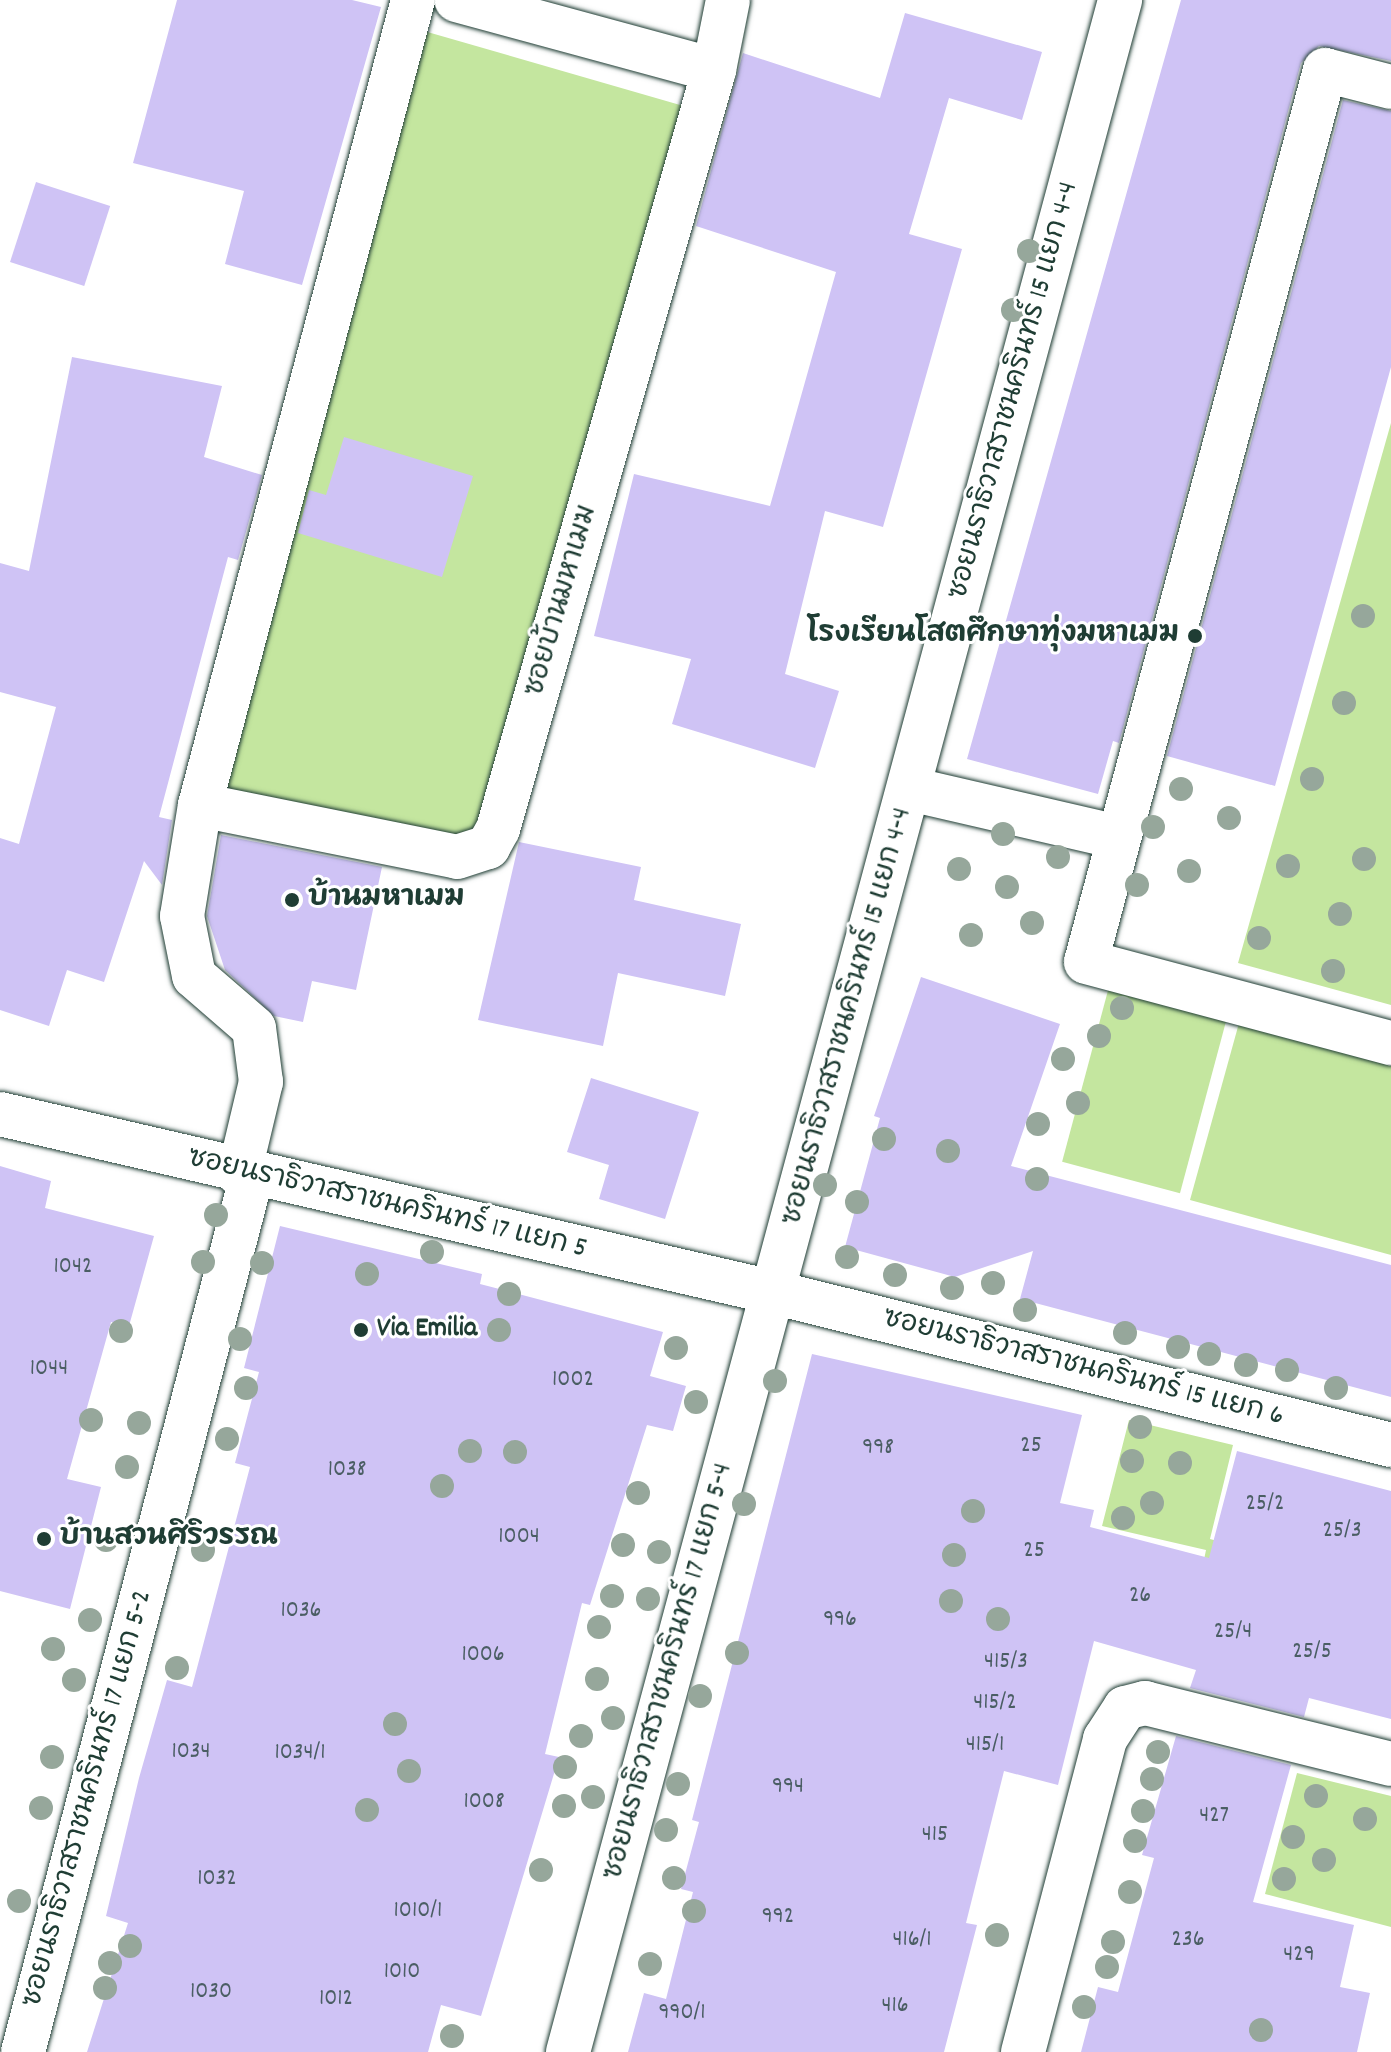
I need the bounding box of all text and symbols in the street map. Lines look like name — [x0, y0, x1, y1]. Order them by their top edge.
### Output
street label: ซอยนราธิวาสราชนครินทร์ 15 แยก 4-4 — [943, 179, 1087, 603]
street label: ซอยบ้านมหาเมฆ — [520, 501, 606, 701]
place label: โรงเรียนโสตศึกษาทุ่งมหาเมฆ — [807, 619, 1179, 653]
marker: โรงเรียนโสตศึกษาทุ่งมหาเมฆ — [1186, 627, 1204, 645]
street label: ซอยนราธิวาสราชนครินทร์ 15 แยก 4-4 — [777, 805, 921, 1229]
place label: บ้านมหาเมฆ — [308, 883, 464, 917]
marker: บ้านมหาเมฆ — [283, 891, 301, 909]
street label: ซอยนราธิวาสราชนครินทร์ 17 แยก 5 — [184, 1143, 590, 1267]
house number: 1042 — [54, 1254, 92, 1282]
street label: ซอยนราธิวาสราชนครินทร์ 15 แยก 6 — [879, 1303, 1287, 1435]
place label: Via Emilia — [377, 1313, 477, 1347]
marker: Via Emilia — [352, 1321, 370, 1339]
house number: 1044 — [30, 1356, 68, 1384]
house number: 1002 — [552, 1367, 594, 1395]
house number: 25 — [1020, 1433, 1042, 1461]
house number: 998 — [862, 1435, 894, 1463]
house number: 1038 — [328, 1457, 366, 1485]
street label: ซอยนราธิวาสราชนครินทร์ 17 แยก 5-4 — [598, 1460, 742, 1884]
house number: 25/2 — [1246, 1491, 1284, 1519]
house number: 25/3 — [1322, 1518, 1362, 1546]
place label: บ้านสวนศิริวรรณ — [60, 1522, 278, 1556]
house number: 1004 — [498, 1524, 540, 1552]
marker: บ้านสวนศิริวรรณ — [35, 1530, 53, 1548]
house number: 25 — [1023, 1538, 1045, 1566]
house number: 26 — [1129, 1583, 1151, 1611]
street label: ซอยนราธิวาสราชนครินทร์ 17 แยก 5-2 — [17, 1587, 161, 2011]
house number: 1036 — [281, 1598, 321, 1626]
house number: 996 — [823, 1607, 857, 1635]
house number: 25/4 — [1214, 1619, 1252, 1647]
house number: 25/5 — [1292, 1639, 1332, 1667]
house number: 1006 — [461, 1642, 505, 1670]
house number: 415/3 — [984, 1649, 1028, 1677]
house number: 415/2 — [973, 1690, 1017, 1718]
house number: 415/1 — [966, 1732, 1004, 1760]
house number: 1034 — [172, 1739, 210, 1767]
house number: 1034/1 — [274, 1740, 326, 1768]
house number: 994 — [772, 1774, 804, 1802]
house number: 1008 — [463, 1789, 505, 1817]
house number: 427 — [1199, 1803, 1229, 1831]
house number: 415 — [922, 1822, 948, 1850]
house number: 1032 — [197, 1866, 237, 1894]
house number: 1010/1 — [394, 1898, 442, 1926]
house number: 992 — [762, 1904, 794, 1932]
house number: 416/1 — [892, 1927, 932, 1955]
house number: 236 — [1172, 1927, 1204, 1955]
house number: 429 — [1283, 1942, 1315, 1970]
house number: 1010 — [384, 1959, 420, 1987]
house number: 1030 — [190, 1979, 232, 2007]
house number: 1012 — [319, 1986, 353, 2014]
house number: 416 — [882, 1993, 908, 2021]
house number: 990/1 — [658, 2000, 706, 2028]

